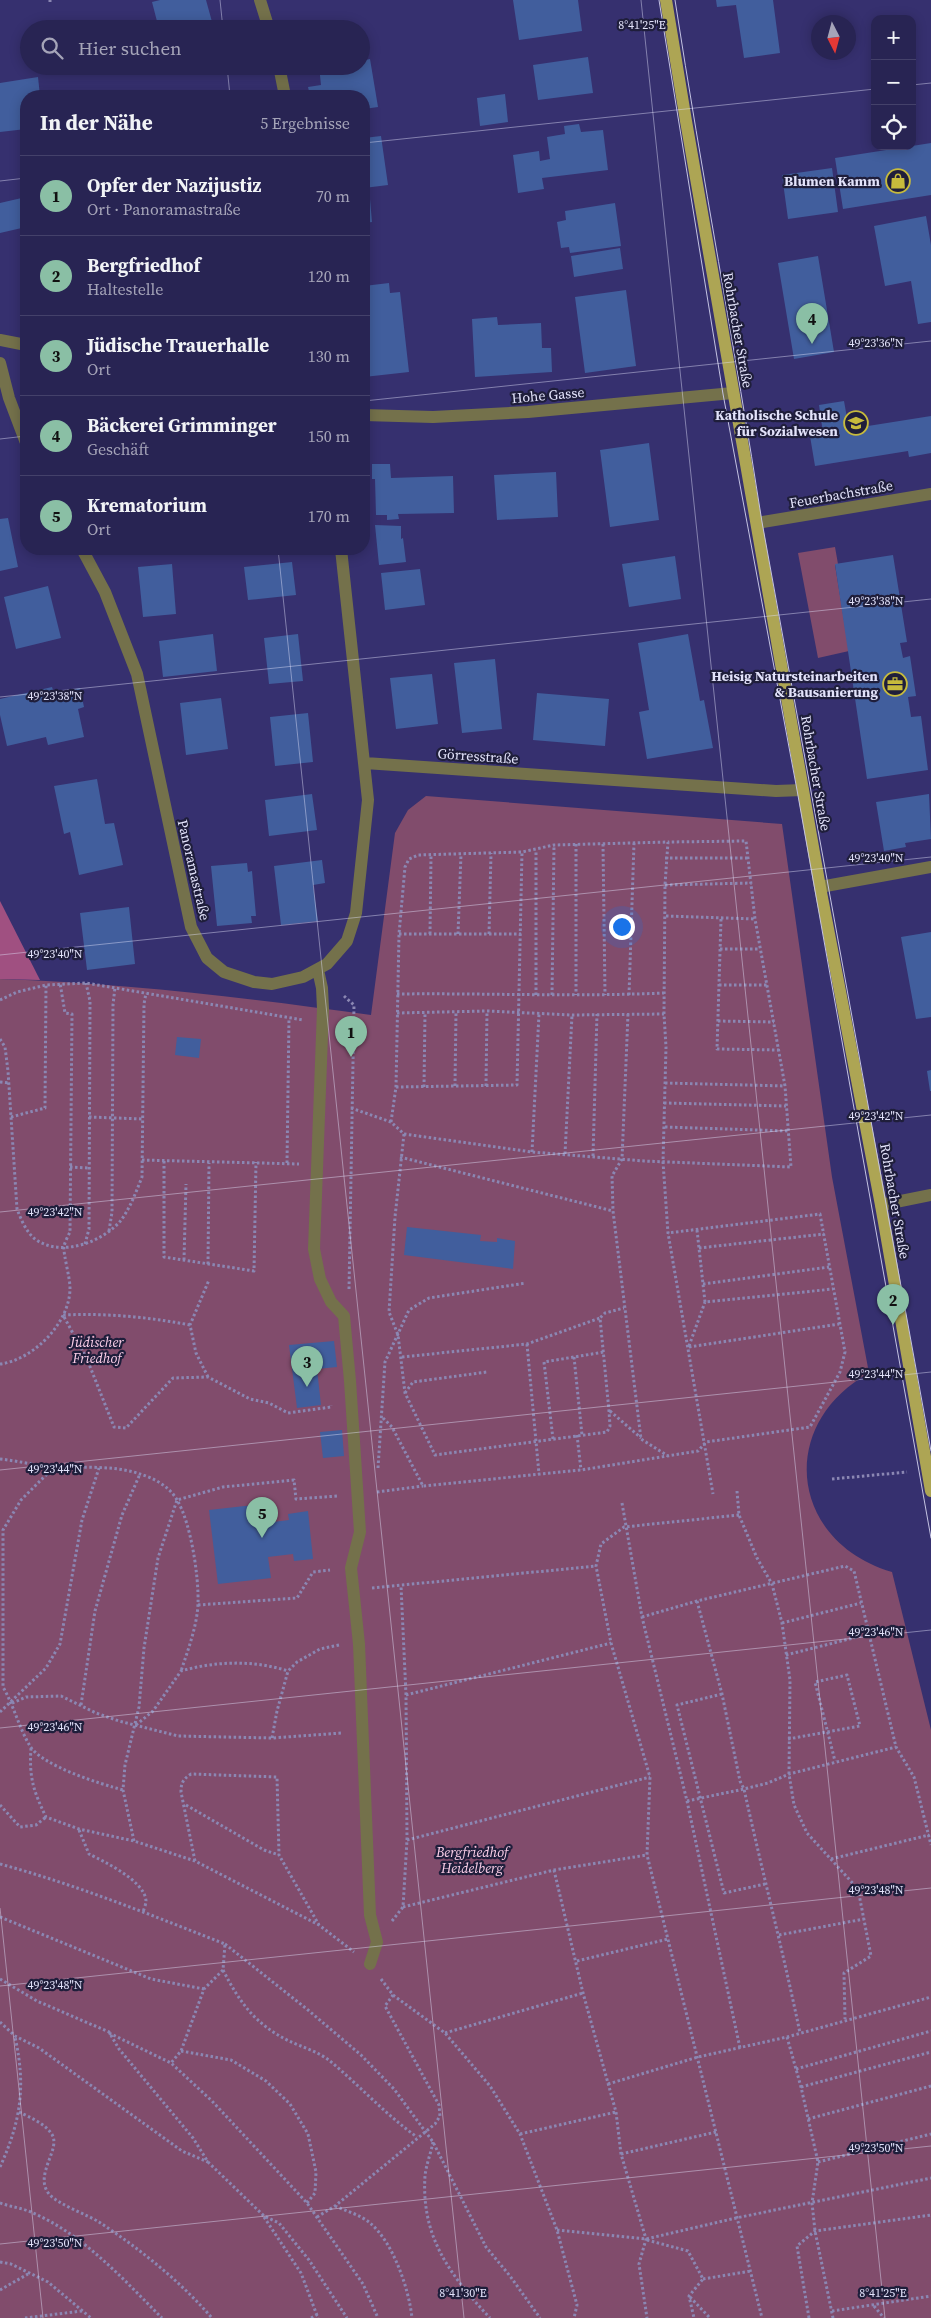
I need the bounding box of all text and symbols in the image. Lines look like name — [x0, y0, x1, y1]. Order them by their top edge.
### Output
north arrow — [811, 15, 856, 60]
map controls — [871, 15, 916, 150]
button: + — [871, 15, 916, 60]
text: 8°41'25"E — [618, 17, 666, 33]
search box — [20, 20, 370, 75]
icon: search — [38, 34, 66, 62]
text: Hier suchen — [78, 35, 182, 61]
button: − — [871, 60, 916, 105]
button: locate — [871, 105, 916, 150]
text: In der Nähe — [40, 108, 153, 137]
text: 5 Ergebnisse — [260, 112, 350, 134]
shop icon: Blumen Kamm — [885, 168, 911, 194]
place label: Blumen Kamm — [784, 171, 880, 191]
text: Opfer der Nazijustiz — [87, 172, 261, 198]
text: 1 — [52, 185, 60, 207]
text: 70 m — [316, 185, 350, 207]
text: Ort · Panoramastraße — [87, 198, 241, 220]
text: Bergfriedhof — [87, 252, 200, 278]
text: 2 — [52, 265, 60, 287]
text: 120 m — [308, 265, 350, 287]
street label: Rohrbacher Straße — [718, 271, 758, 389]
text: Haltestelle — [87, 278, 163, 300]
pin: 4 — [796, 303, 828, 344]
text: Jüdische Trauerhalle — [87, 332, 269, 358]
text: 49°23'36"N — [848, 335, 904, 351]
text: 3 — [52, 345, 60, 367]
text: 130 m — [308, 345, 350, 367]
text: Ort — [87, 358, 111, 380]
street label: Hohe Gasse — [511, 382, 585, 408]
place label: Katholische Schule für Sozialwesen — [715, 405, 838, 441]
school or university icon: Katholische Schule für Sozialwesen — [843, 410, 869, 436]
text: Bäckerei Grimminger — [87, 412, 277, 438]
text: 4 — [52, 425, 60, 447]
text: 150 m — [308, 425, 350, 447]
text: Geschäft — [87, 438, 149, 460]
street label: Feuerbachstraße — [788, 475, 894, 513]
text: Krematorium — [87, 492, 207, 518]
text: 5 — [52, 505, 60, 527]
text: 170 m — [308, 505, 350, 527]
text: Ort — [87, 518, 111, 540]
text: 49°23'38"N — [848, 593, 904, 609]
place label: Heisig Natursteinarbeiten & Bausanierung — [711, 666, 878, 702]
office icon: Heisig Natursteinarbeiten & Bausanierung — [882, 671, 908, 697]
text: 49°23'38"N — [27, 688, 83, 704]
street label: Rohrbacher Straße — [796, 714, 836, 832]
street label: Görresstraße — [437, 743, 519, 769]
street label: Panoramastraße — [173, 818, 215, 922]
text: 49°23'40"N — [848, 850, 904, 866]
your location — [609, 914, 635, 940]
text: 49°23'40"N — [27, 946, 83, 962]
pin: 1 — [335, 1016, 367, 1057]
text: 49°23'42"N — [848, 1108, 904, 1124]
street label: Rohrbacher Straße — [875, 1142, 915, 1260]
text: 49°23'42"N — [27, 1204, 83, 1220]
pin: 2 — [877, 1284, 909, 1325]
park label: Jüdischer Friedhof — [68, 1332, 124, 1368]
pin: 3 — [291, 1346, 323, 1387]
text: 49°23'44"N — [848, 1366, 904, 1382]
text: 49°23'44"N — [27, 1461, 83, 1477]
pin: 5 — [246, 1497, 278, 1538]
text: 49°23'46"N — [848, 1624, 904, 1640]
text: 49°23'46"N — [27, 1719, 83, 1735]
park label: Bergfriedhof Heidelberg — [435, 1842, 511, 1878]
text: 49°23'48"N — [848, 1882, 904, 1898]
text: 49°23'48"N — [27, 1977, 83, 1993]
text: 49°23'50"N — [848, 2140, 904, 2156]
text: 49°23'50"N — [27, 2235, 83, 2251]
text: 8°41'30"E — [439, 2285, 487, 2301]
text: 8°41'25"E — [859, 2285, 907, 2301]

